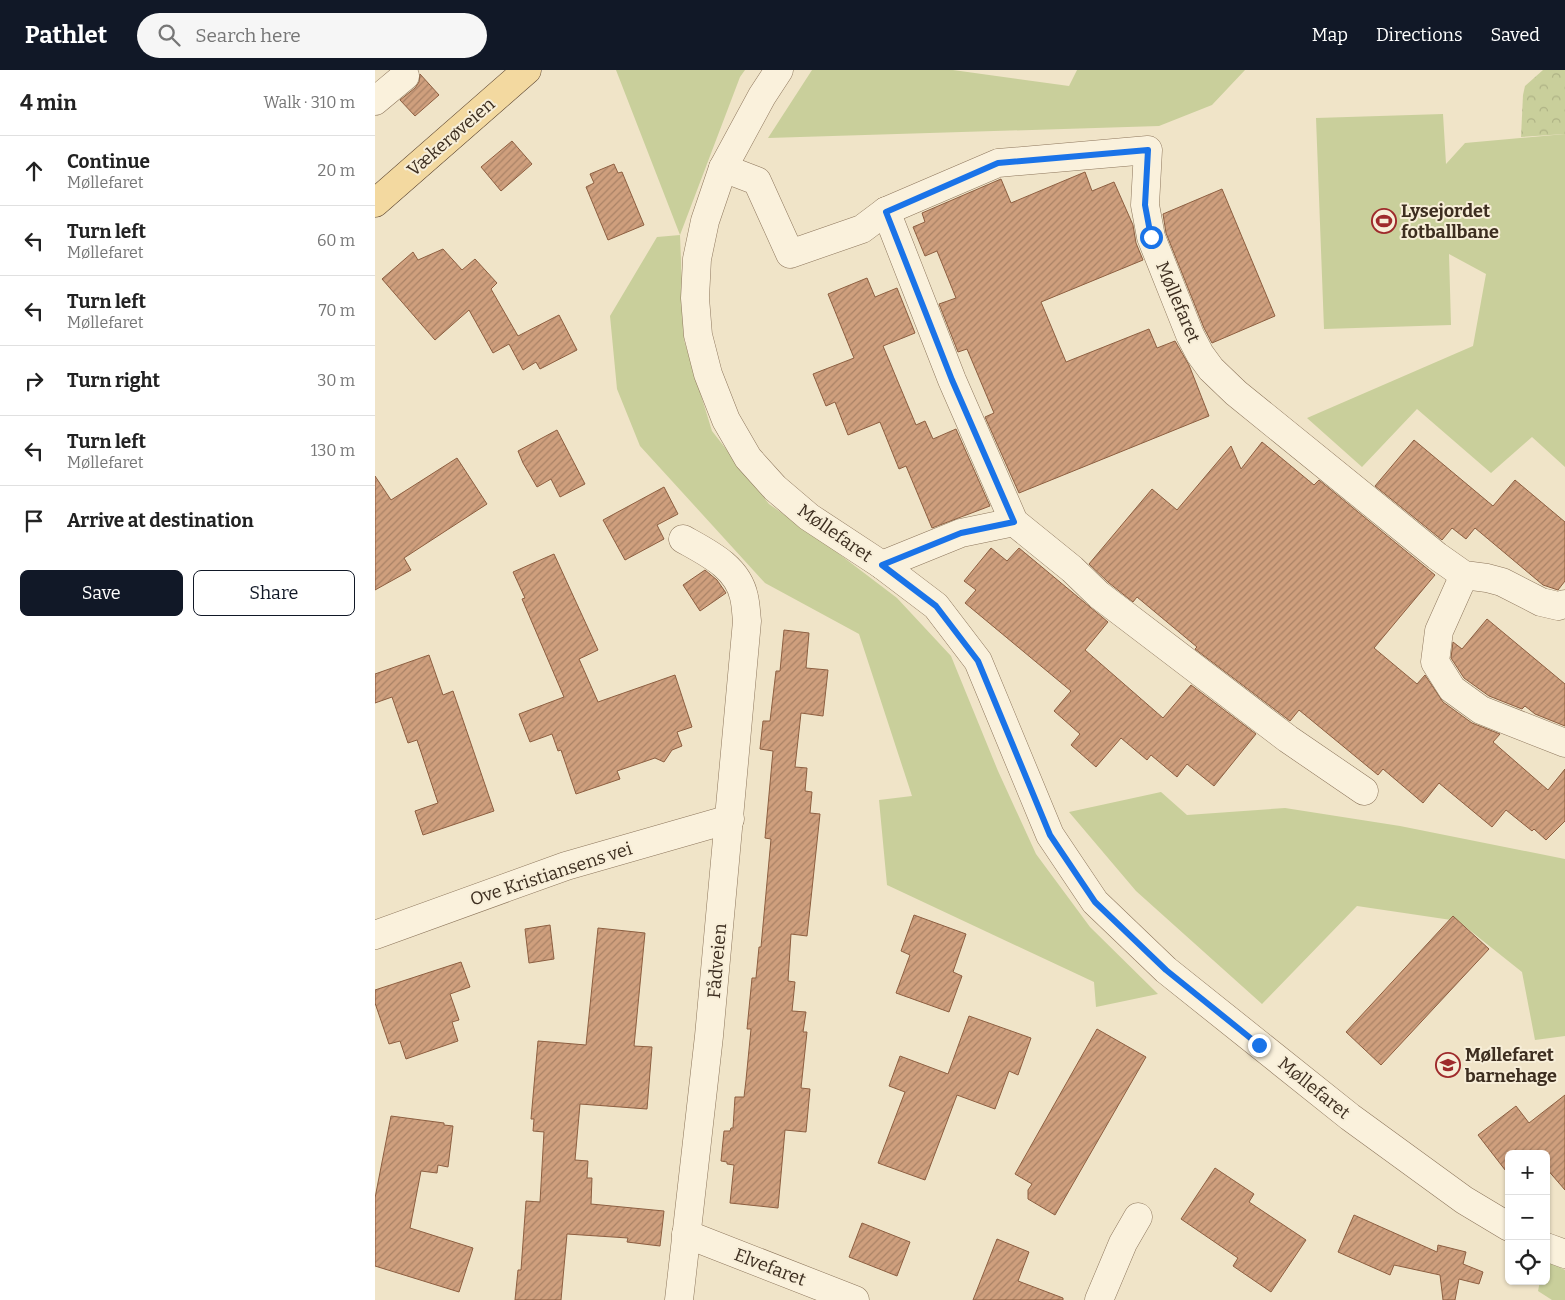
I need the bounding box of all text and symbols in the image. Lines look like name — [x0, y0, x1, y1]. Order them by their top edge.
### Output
search box — [137, 13, 487, 58]
text: Pathlet — [25, 21, 107, 49]
icon: search — [155, 21, 183, 49]
text: Search here — [195, 24, 301, 47]
text: Map — [1312, 24, 1348, 46]
text: Directions — [1376, 24, 1463, 46]
text: Saved — [1491, 24, 1540, 46]
text: 4 min — [20, 90, 77, 116]
street label: Vækerøveien — [403, 92, 500, 181]
text: Walk · 310 m — [263, 93, 355, 112]
text: Continue — [67, 150, 150, 173]
icon: ahead — [20, 157, 48, 185]
text: 20 m — [318, 161, 355, 180]
text: Møllefaret — [67, 173, 144, 192]
place label: Lysejordet fotballbane — [1401, 200, 1499, 243]
sports icon: Lysejordet fotballbane — [1371, 208, 1397, 234]
text: Turn left — [67, 220, 146, 243]
route start — [1140, 226, 1163, 249]
icon: left — [20, 227, 48, 255]
text: 60 m — [317, 231, 355, 250]
text: Møllefaret — [67, 243, 144, 262]
street label: Møllefaret — [1151, 258, 1205, 346]
text: Turn left — [67, 290, 146, 313]
icon: left — [20, 297, 48, 325]
text: 70 m — [319, 301, 355, 320]
text: Møllefaret — [67, 313, 144, 332]
icon: right — [20, 367, 48, 395]
text: Turn right — [67, 369, 160, 392]
text: 30 m — [317, 371, 355, 390]
text: Turn left — [67, 430, 146, 453]
icon: left — [20, 437, 48, 465]
text: 130 m — [311, 441, 355, 460]
text: Møllefaret — [67, 453, 144, 472]
street label: Møllefaret — [793, 499, 877, 567]
icon: arrive — [20, 507, 48, 535]
text: Arrive at destination — [67, 509, 254, 532]
button: Save — [20, 570, 183, 616]
button: Share — [193, 570, 355, 616]
street label: Ove Kristiansens vei — [467, 837, 635, 911]
street label: Fådveien — [703, 922, 731, 1000]
route end — [1248, 1034, 1271, 1057]
place label: Møllefaret barnehage — [1465, 1044, 1557, 1087]
street label: Møllefaret — [1274, 1052, 1355, 1124]
school or university icon: Møllefaret barnehage — [1435, 1052, 1461, 1078]
map controls — [1505, 1150, 1550, 1285]
button: + — [1505, 1150, 1550, 1195]
button: − — [1505, 1195, 1550, 1240]
button: locate — [1505, 1240, 1550, 1285]
street label: Elvefaret — [731, 1243, 809, 1291]

